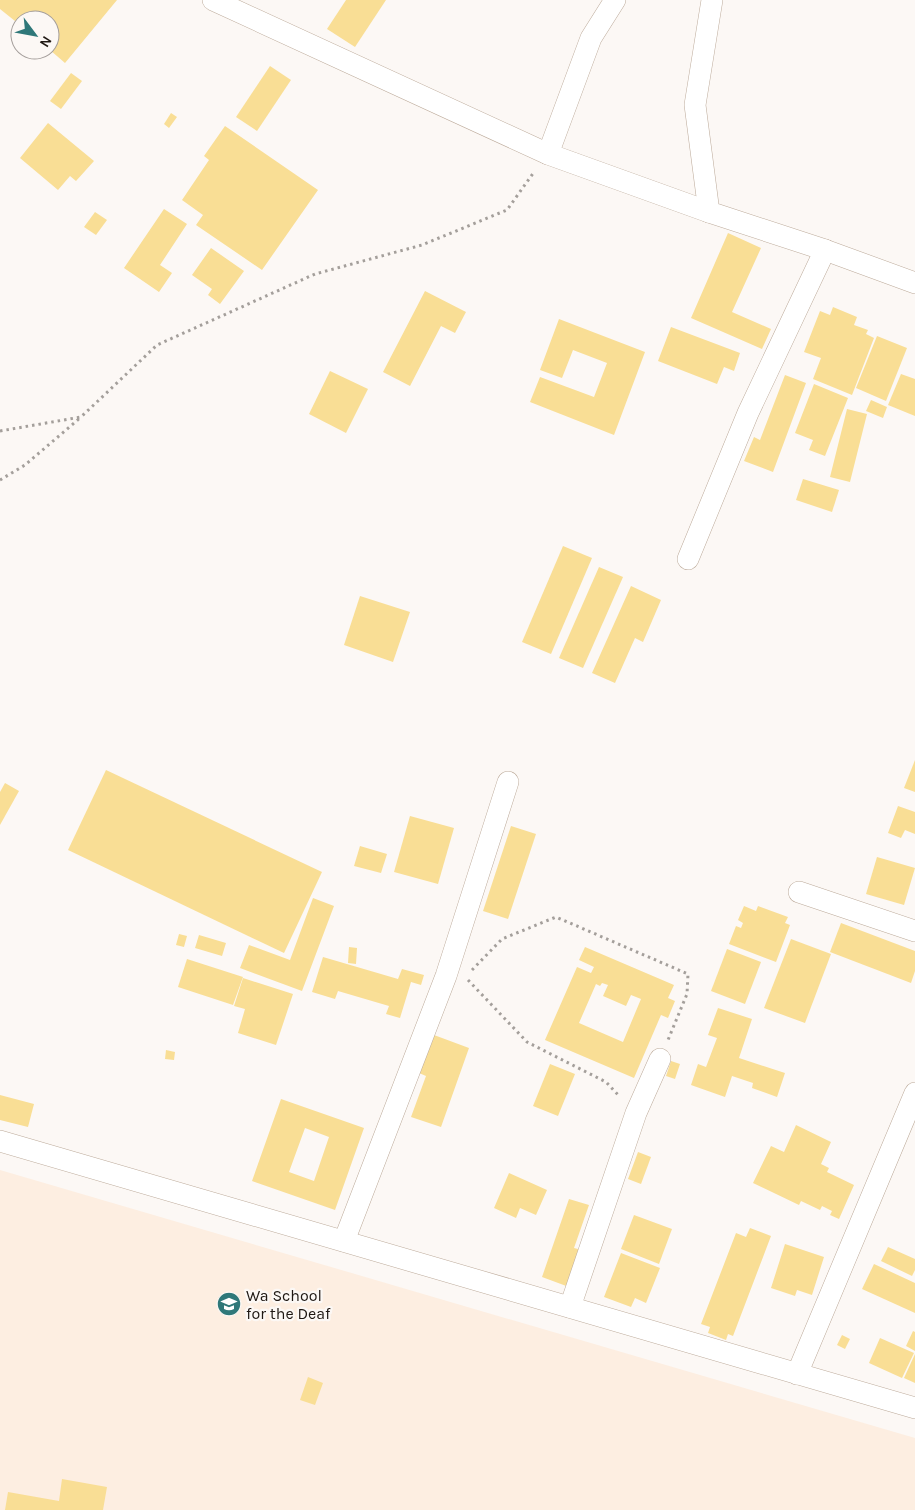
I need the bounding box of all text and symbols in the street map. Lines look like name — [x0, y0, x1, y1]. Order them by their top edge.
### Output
north arrow — [10, 10, 60, 60]
text: N — [36, 33, 55, 50]
place label: Wa School for the Deaf — [246, 1286, 331, 1323]
school or university icon: Wa School for the Deaf — [216, 1291, 242, 1317]

